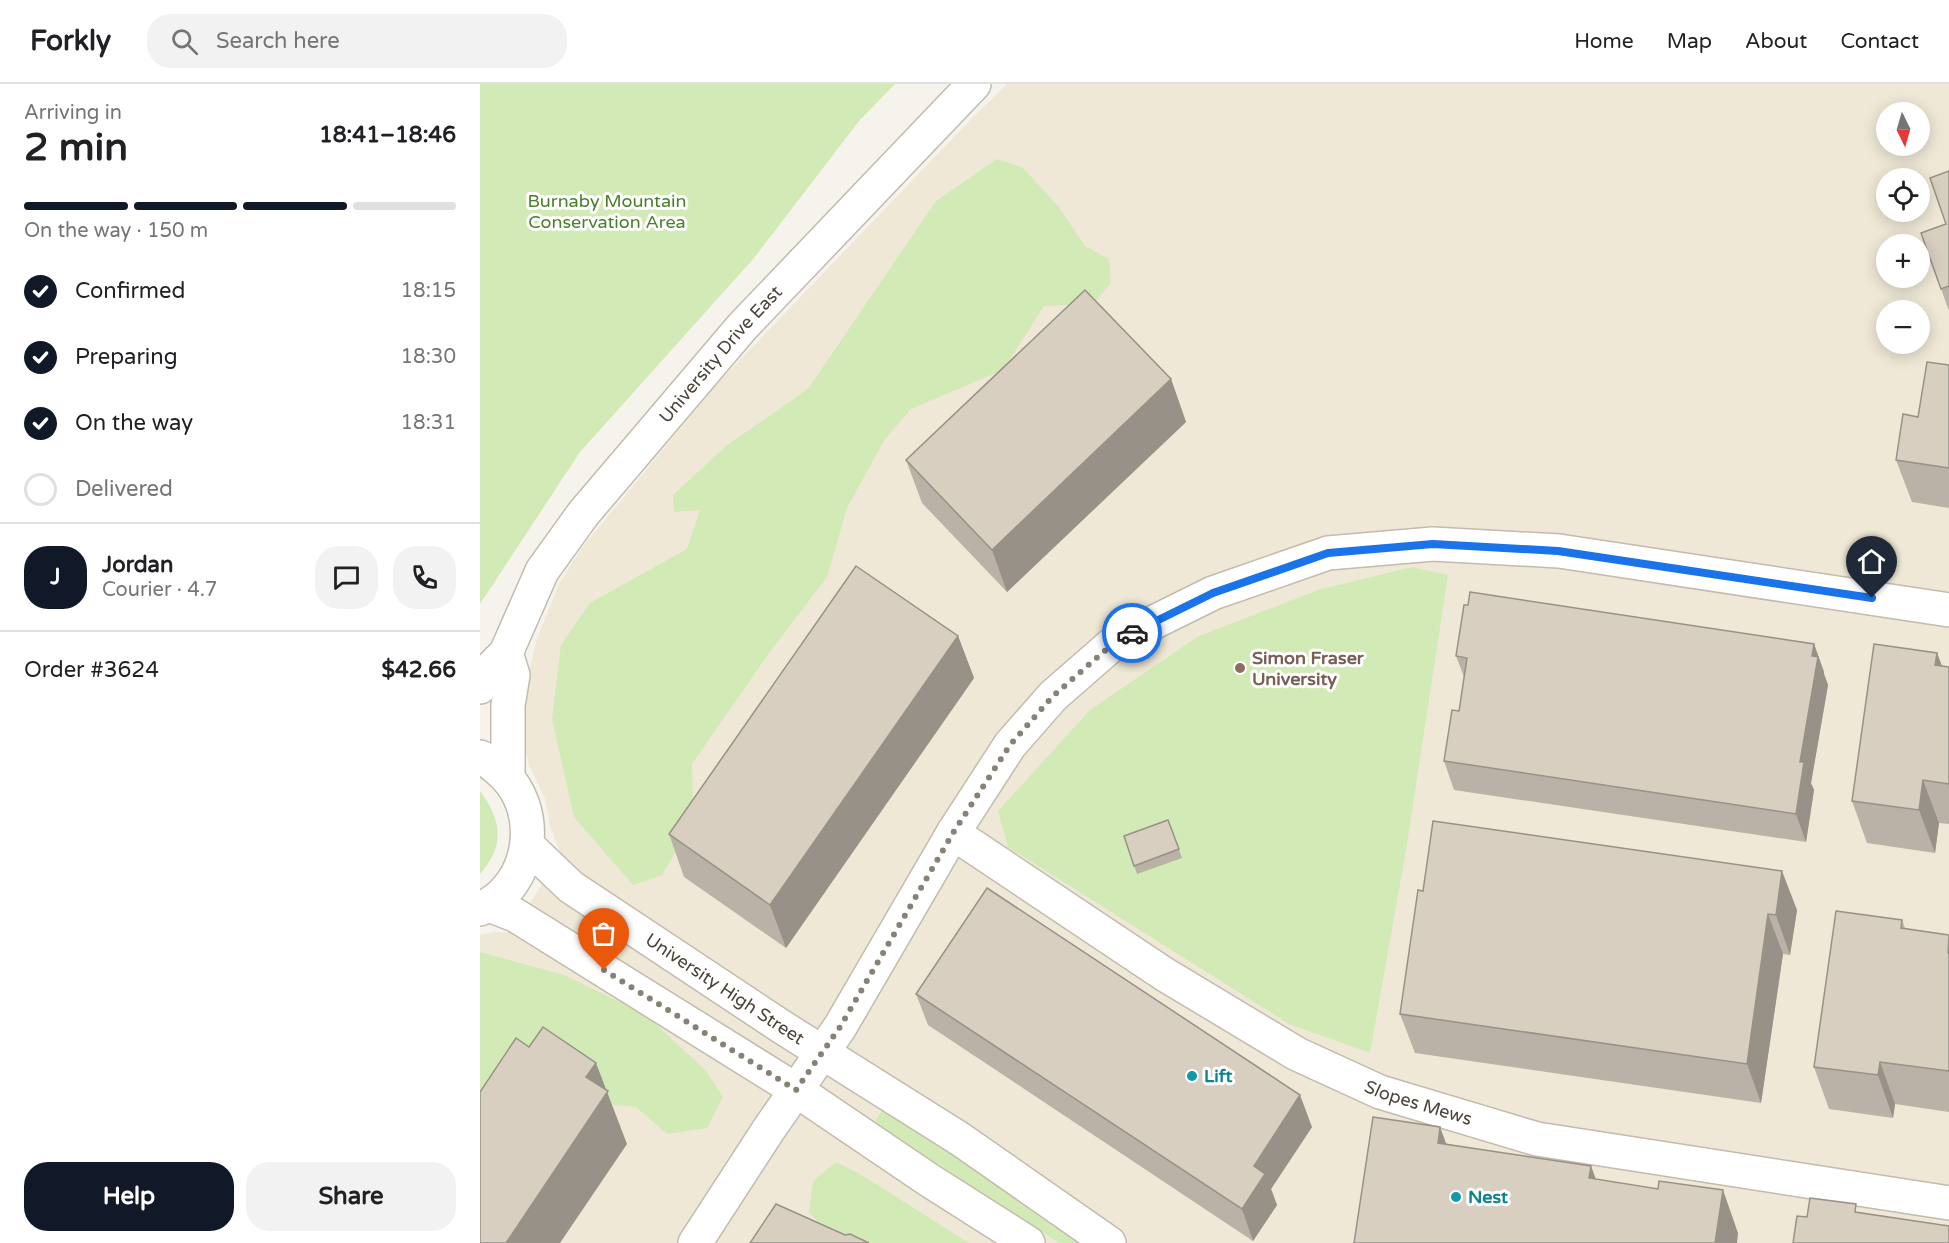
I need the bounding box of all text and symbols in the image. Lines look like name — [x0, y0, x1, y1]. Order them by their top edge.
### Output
search box — [147, 14, 567, 68]
text: Forkly — [30, 24, 111, 58]
icon: search — [168, 25, 201, 58]
text: Search here — [216, 28, 340, 54]
text: Home — [1574, 29, 1634, 54]
text: Map — [1667, 29, 1712, 54]
text: About — [1745, 29, 1807, 54]
text: Contact — [1840, 29, 1919, 54]
text: Arriving in — [24, 101, 122, 125]
north arrow — [1876, 102, 1930, 156]
map controls — [1876, 102, 1930, 354]
text: 18:41–18:46 — [319, 122, 456, 148]
text: 2 min — [24, 124, 128, 171]
button: locate — [1876, 168, 1930, 222]
park label: Burnaby Mountain Conservation Area — [527, 190, 687, 233]
text: On the way · 150 m — [24, 219, 208, 243]
button: + — [1876, 234, 1930, 288]
icon: check — [24, 275, 57, 308]
text: Confirmed — [75, 278, 185, 304]
text: 18:15 — [401, 279, 456, 303]
street label: University Drive East — [654, 281, 787, 427]
button: − — [1876, 300, 1930, 354]
icon: check — [24, 341, 57, 374]
text: Preparing — [75, 344, 178, 370]
text: 18:30 — [401, 345, 456, 369]
icon: check — [24, 407, 57, 440]
text: On the way — [75, 410, 193, 436]
text: 18:31 — [401, 411, 456, 435]
text: Delivered — [75, 476, 173, 502]
pin — [1846, 536, 1897, 598]
icon: home — [1855, 545, 1888, 578]
button: chat — [315, 546, 378, 609]
button: phone — [393, 546, 456, 609]
text: Jordan — [102, 552, 173, 578]
text: J — [50, 564, 61, 590]
text: Courier · 4.7 — [102, 578, 217, 602]
courier — [1102, 603, 1162, 663]
icon: car — [1116, 617, 1149, 650]
place label: Simon Fraser University — [1252, 647, 1365, 690]
text: Order #3624 — [24, 657, 159, 683]
text: $42.66 — [381, 657, 456, 683]
marker: Simon Fraser University — [1233, 661, 1247, 675]
pin — [578, 908, 629, 970]
icon: bag — [587, 917, 620, 950]
street label: University High Street — [641, 928, 809, 1049]
place label: Lift — [1204, 1065, 1233, 1087]
marker: Lift — [1185, 1069, 1199, 1083]
street label: Slopes Mews — [1361, 1075, 1475, 1130]
button: Help — [24, 1162, 234, 1231]
button: Share — [246, 1162, 456, 1231]
place label: Nest — [1468, 1186, 1508, 1208]
marker: Nest — [1449, 1190, 1463, 1204]

